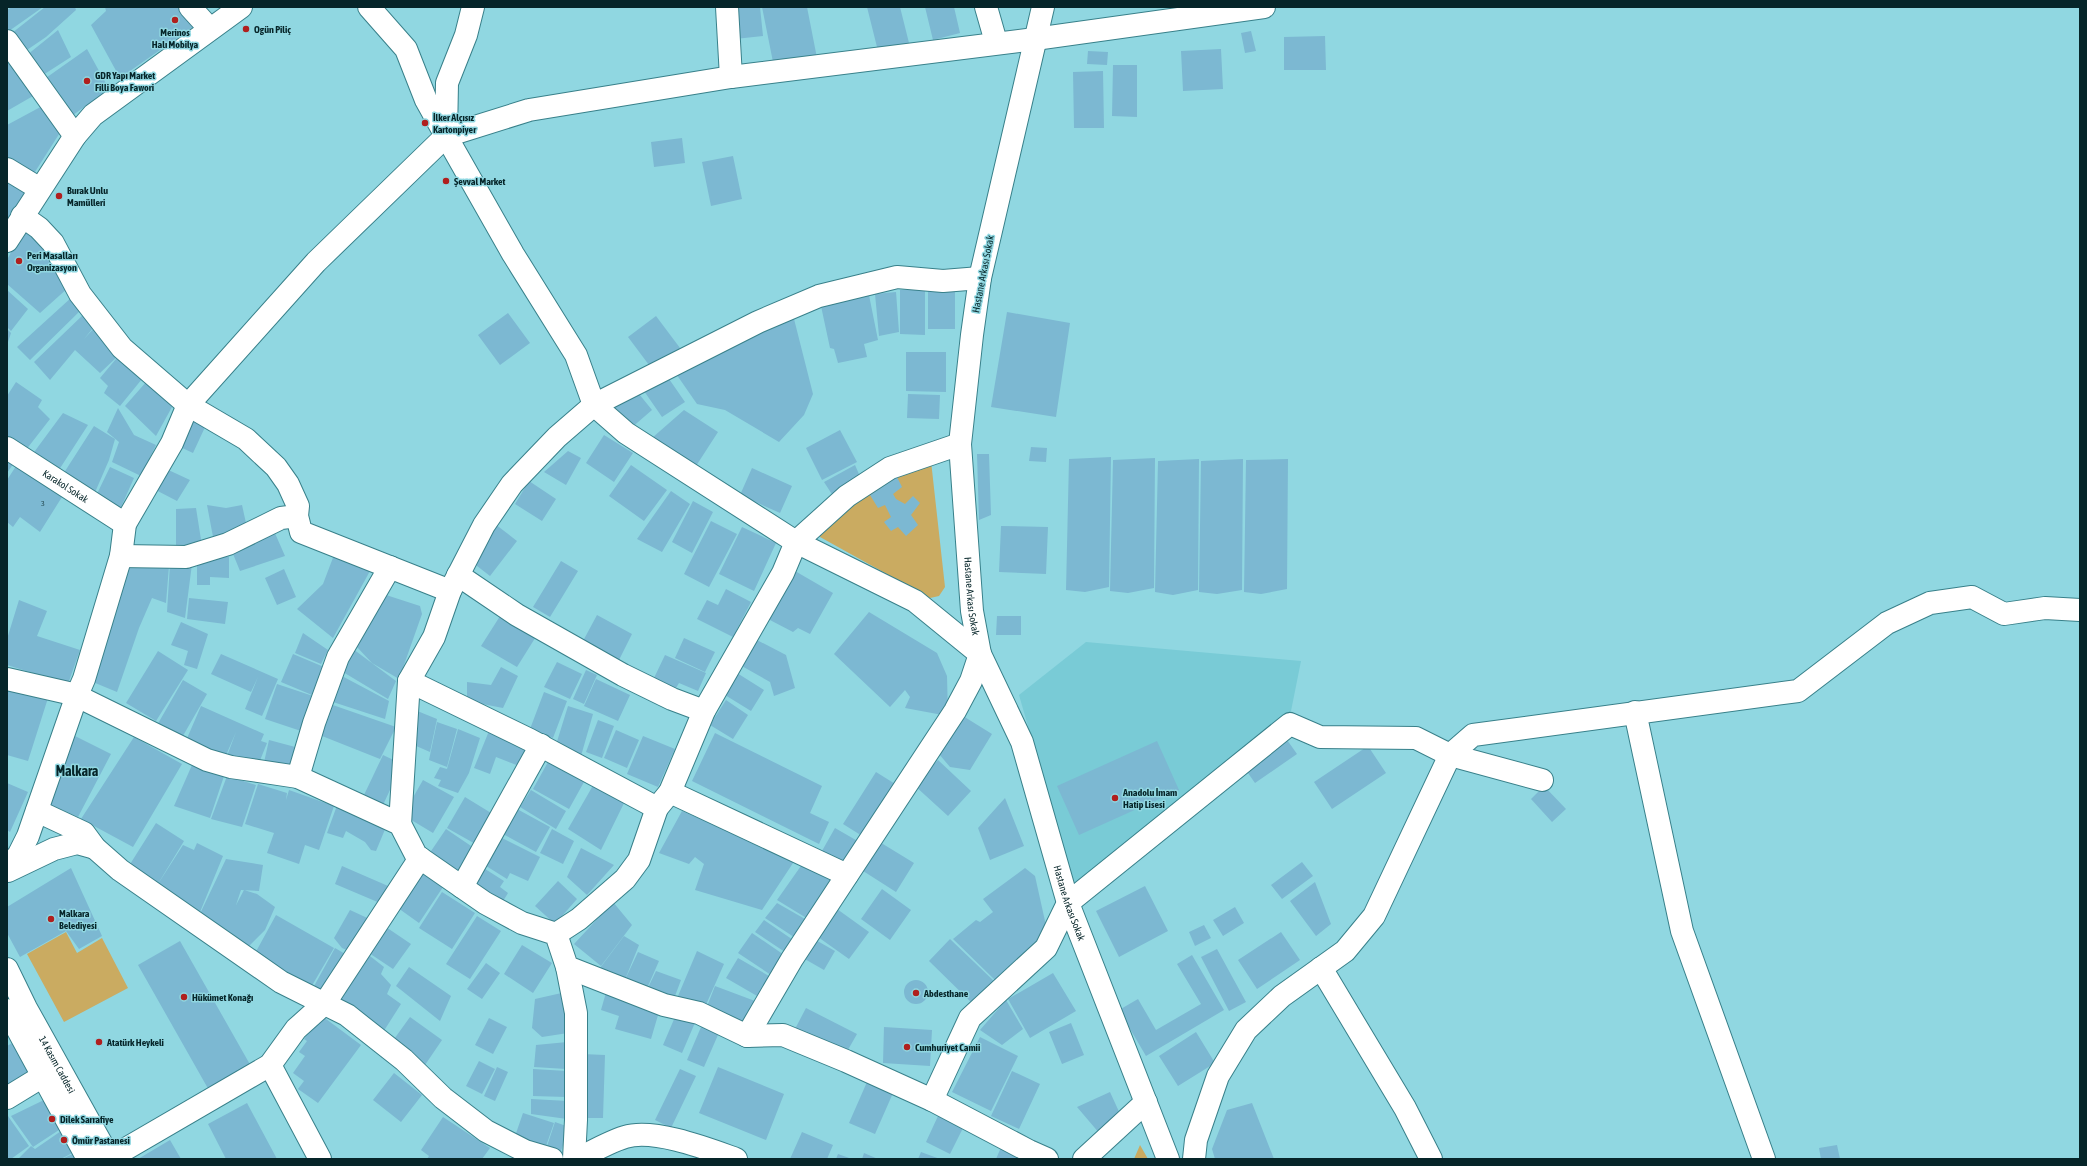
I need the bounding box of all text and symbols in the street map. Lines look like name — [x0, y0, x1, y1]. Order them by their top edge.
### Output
marker: Merinos Halı Mobilya — [170, 15, 180, 25]
marker: Ogün Piliç — [241, 24, 251, 34]
place label: Ogün Piliç — [254, 24, 291, 35]
place label: Merinos Halı Mobilya — [152, 27, 199, 50]
place label: GDR Yapı Market Filli Boya Fawori — [95, 70, 155, 93]
marker: GDR Yapı Market Filli Boya Fawori — [82, 76, 92, 86]
place label: İlker Alçısız Kartonpiyer — [433, 112, 477, 135]
marker: İlker Alçısız Kartonpiyer — [420, 118, 430, 128]
marker: Şevval Market — [441, 176, 451, 186]
place label: Şevval Market — [454, 176, 505, 187]
place label: Burak Unlu Mamülleri — [67, 185, 108, 208]
marker: Burak Unlu Mamülleri — [54, 191, 64, 201]
street label: Hastane Arkası Sokak — [970, 234, 996, 314]
place label: Peri Masalları Organizasyon — [27, 250, 78, 273]
marker: Peri Masalları Organizasyon — [14, 256, 24, 266]
street label: Karakol Sokak — [41, 467, 91, 505]
house number: 3 — [41, 499, 45, 508]
street label: Hastane Arkası Sokak — [963, 556, 982, 637]
district label: Malkara — [56, 763, 99, 779]
place label: Anadolu İmam Hatip Lisesi — [1122, 787, 1177, 810]
marker: Anadolu İmam Hatip Lisesi — [1110, 793, 1120, 803]
street label: Hastane Arkası Sokak — [1052, 864, 1088, 943]
place label: Malkara Belediyesi — [59, 908, 97, 931]
marker: Malkara Belediyesi — [46, 914, 56, 924]
marker: Abdesthane — [911, 988, 921, 998]
place label: Abdesthane — [923, 988, 969, 999]
marker: Hükümet Konağı — [179, 992, 189, 1002]
place label: Hükümet Konağı — [192, 992, 253, 1003]
street label: 14 Kasım Caddesi — [37, 1034, 78, 1095]
marker: Atatürk Heykeli — [94, 1037, 104, 1047]
place label: Atatürk Heykeli — [106, 1037, 164, 1048]
marker: Cumhuriyet Camii — [902, 1042, 912, 1052]
place label: Cumhuriyet Camii — [915, 1042, 980, 1053]
marker: Dilek Sarrafiye — [47, 1114, 57, 1124]
place label: Dilek Sarrafiye — [60, 1114, 114, 1125]
marker: Ömür Pastanesi — [59, 1135, 69, 1145]
place label: Ömür Pastanesi — [72, 1135, 130, 1146]

